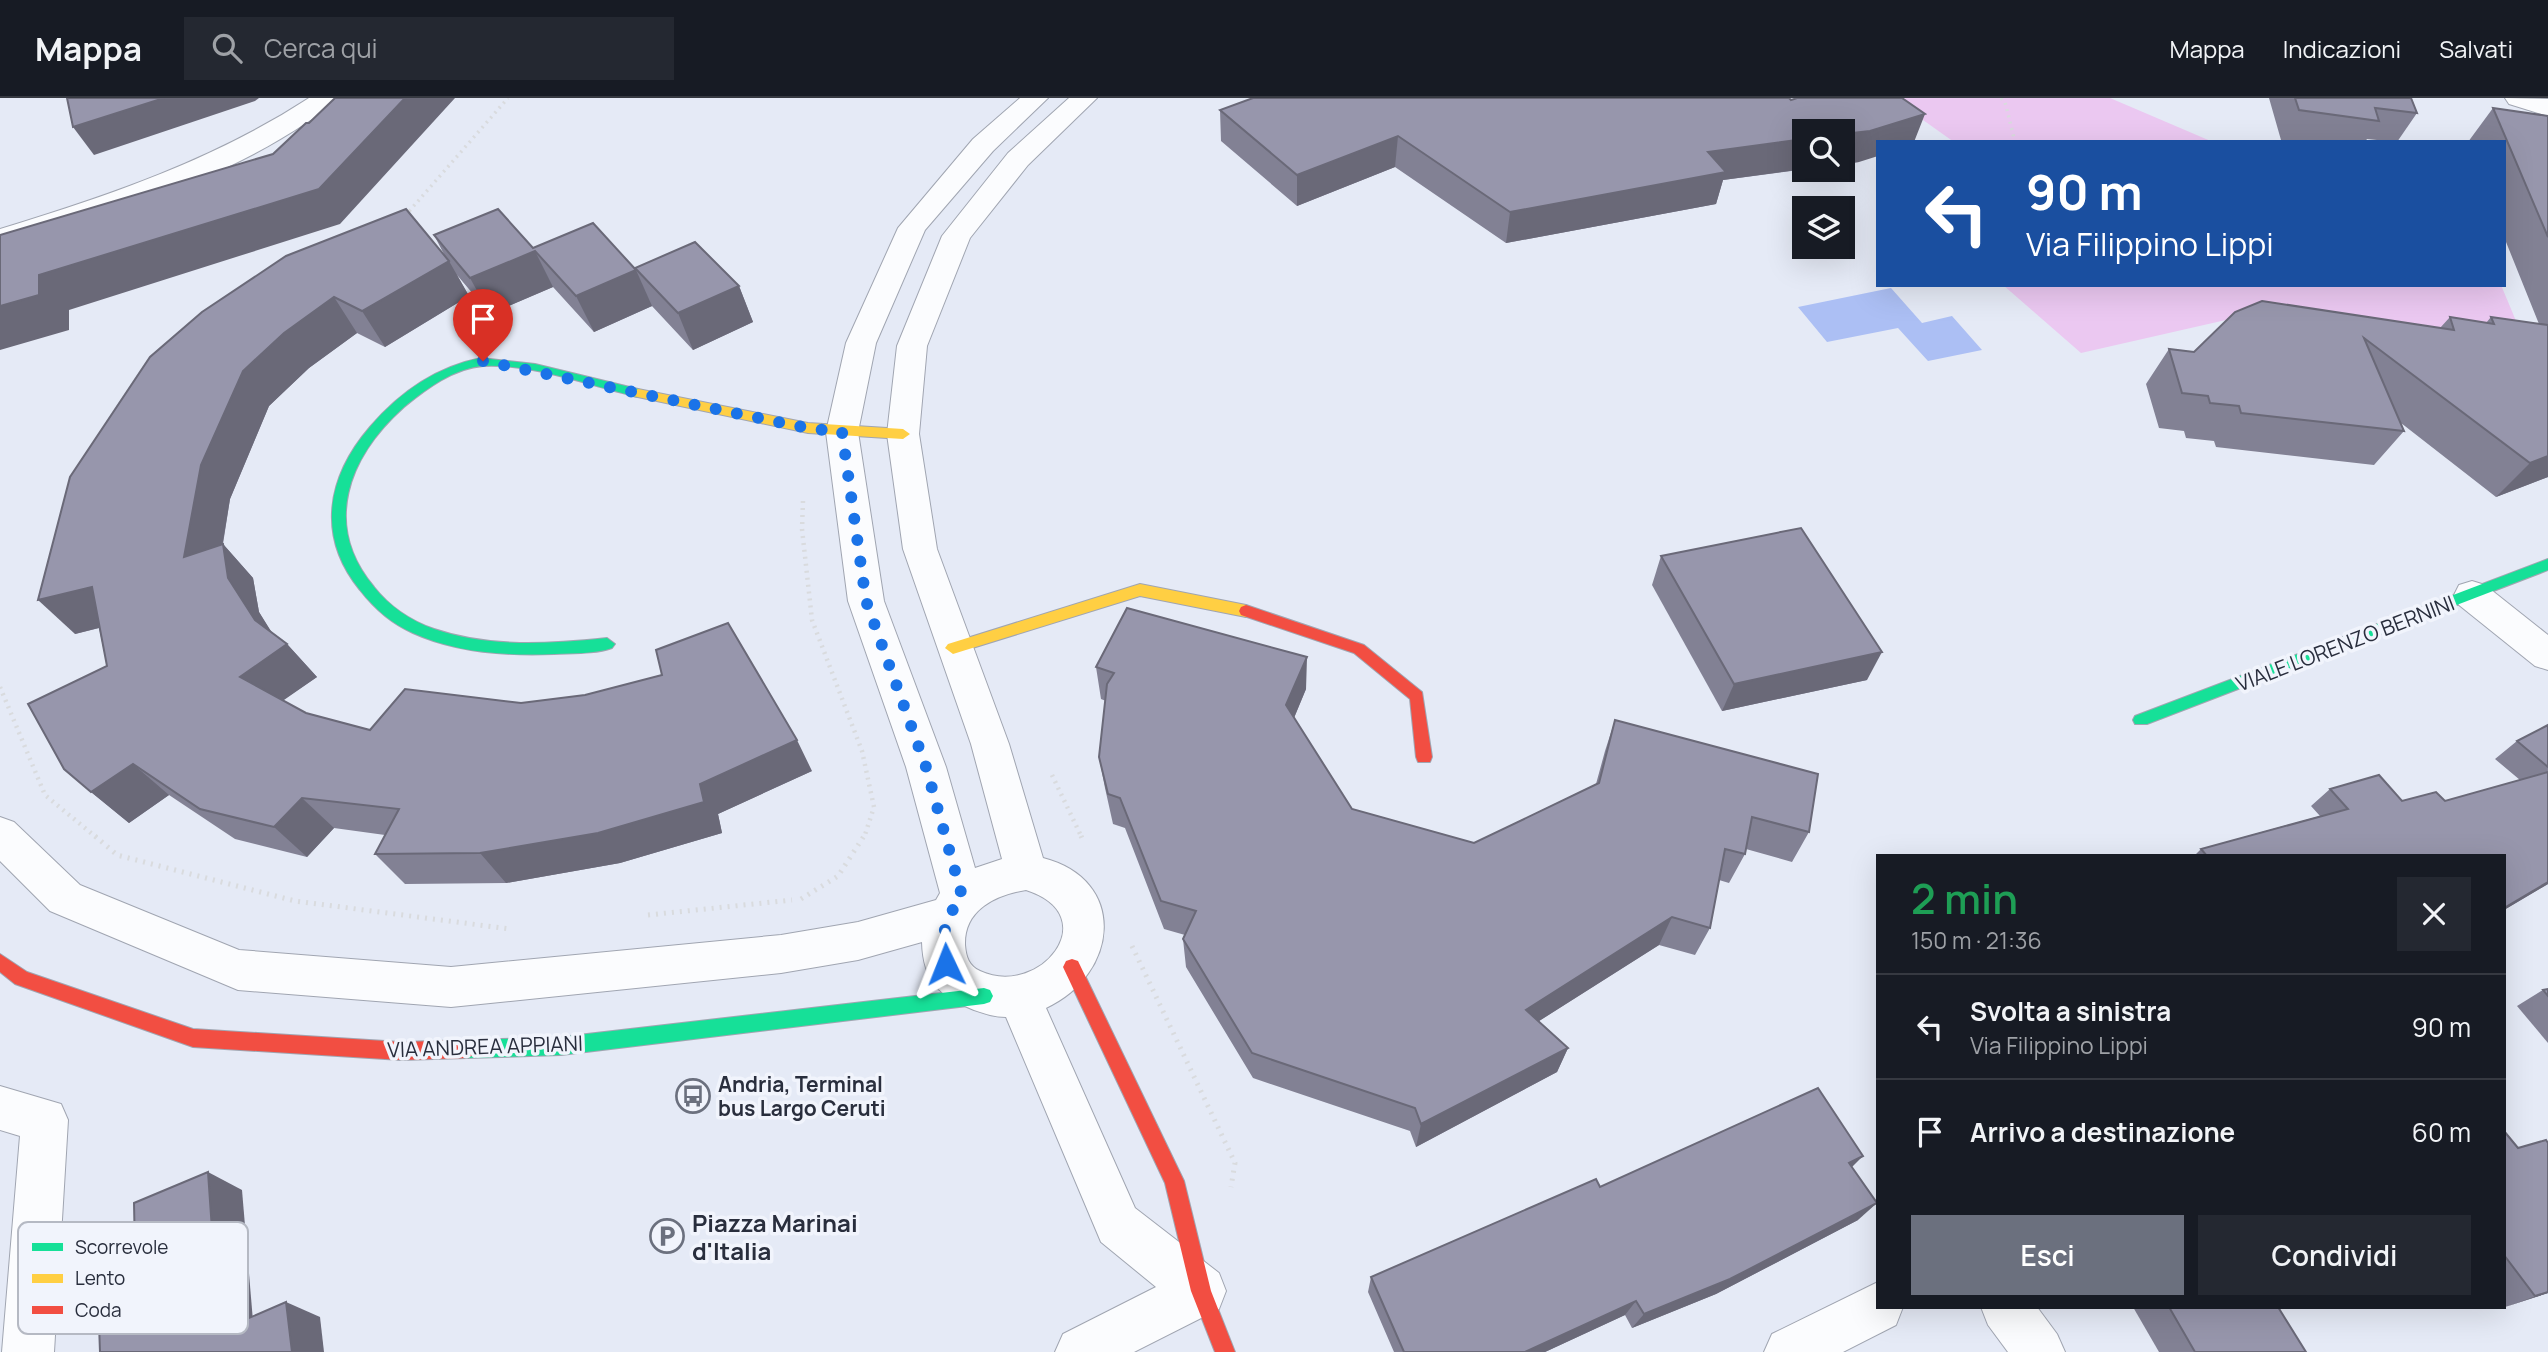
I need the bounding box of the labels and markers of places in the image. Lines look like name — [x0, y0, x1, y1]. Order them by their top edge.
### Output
pin — [453, 289, 513, 361]
place label: Andria, Terminal bus Largo Ceruti — [718, 1070, 886, 1122]
bus stop icon: Andria, Terminal bus Largo Ceruti — [674, 1077, 712, 1115]
place label: Piazza Marinai d'Italia — [692, 1206, 858, 1267]
parking icon: Piazza Marinai d'Italia — [648, 1217, 686, 1255]

